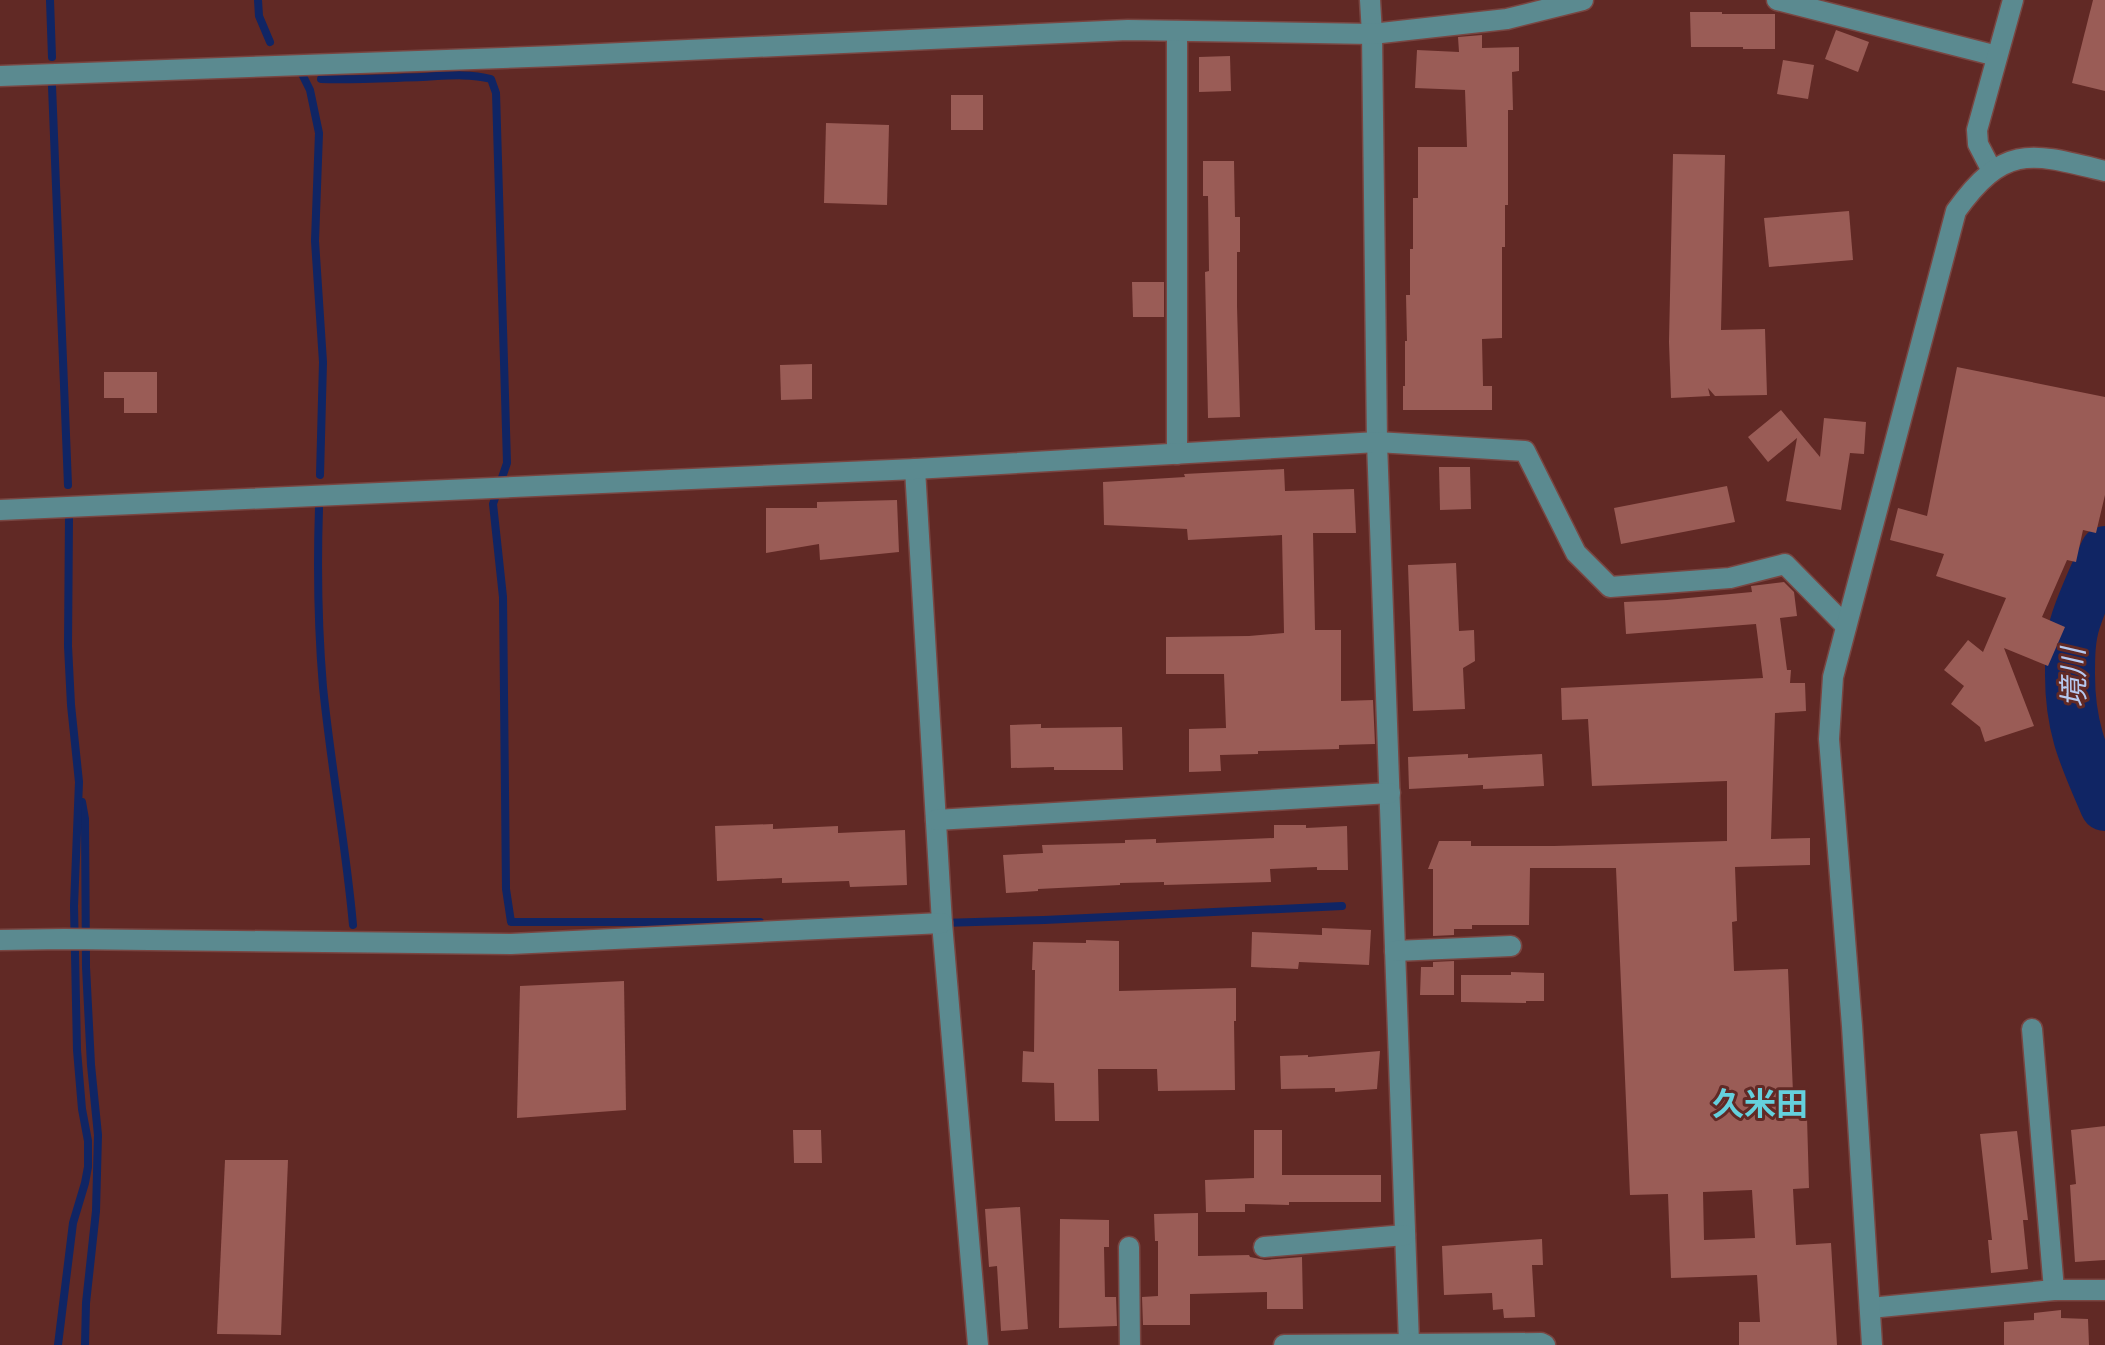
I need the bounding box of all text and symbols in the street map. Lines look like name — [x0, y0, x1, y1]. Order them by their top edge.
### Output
water label: 境川 — [2055, 645, 2094, 708]
district label: 久米田 — [1712, 1085, 1808, 1124]

